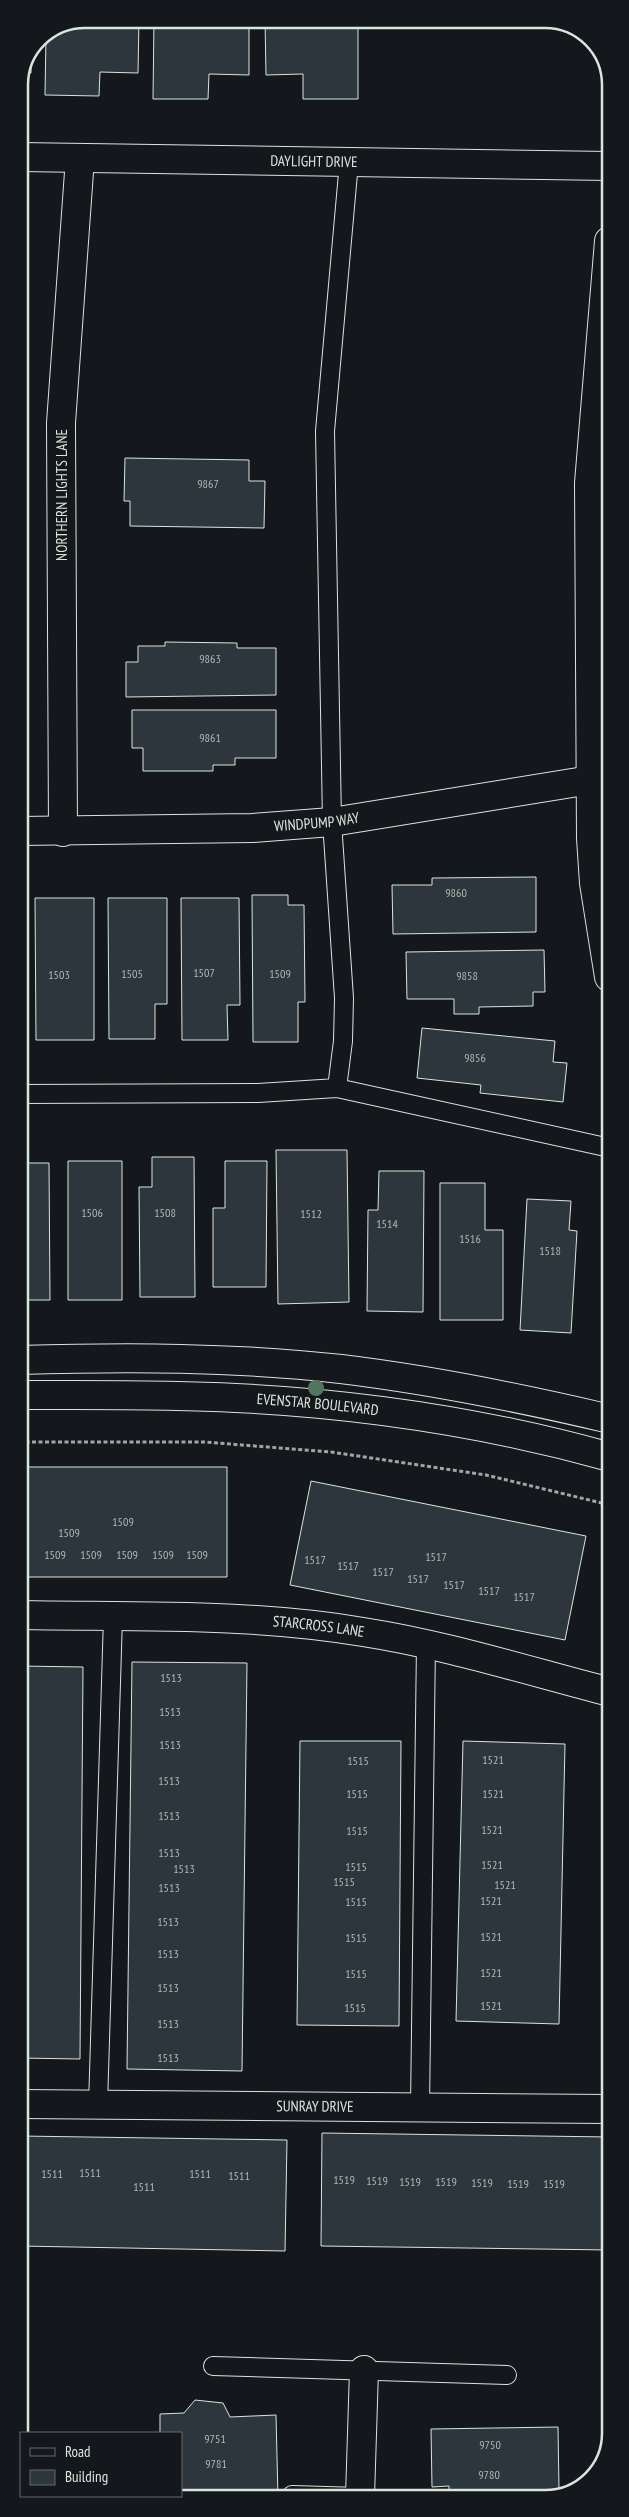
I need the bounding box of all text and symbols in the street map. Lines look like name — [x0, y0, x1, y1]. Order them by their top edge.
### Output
street label: DAYLIGHT DRIVE — [270, 151, 358, 171]
street label: NORTHERN LIGHTS LANE — [52, 429, 71, 561]
house number: 9867 — [197, 476, 219, 491]
house number: 9863 — [199, 651, 221, 666]
house number: 9861 — [199, 730, 221, 745]
street label: WINDPUMP WAY — [273, 808, 361, 835]
house number: 9860 — [445, 885, 467, 900]
house number: 1507 — [193, 965, 215, 980]
house number: 1505 — [121, 966, 143, 981]
house number: 1509 — [269, 966, 291, 981]
house number: 1503 — [48, 967, 70, 982]
house number: 9858 — [456, 968, 478, 983]
house number: 9856 — [464, 1050, 486, 1065]
house number: 1506 — [81, 1205, 103, 1220]
house number: 1508 — [154, 1205, 176, 1220]
house number: 1512 — [300, 1206, 322, 1221]
house number: 1514 — [376, 1216, 398, 1231]
house number: 1516 — [459, 1231, 481, 1246]
house number: 1518 — [539, 1243, 561, 1258]
street label: EVENSTAR BOULEVARD — [256, 1389, 380, 1419]
house number: 1509 — [112, 1514, 134, 1529]
house number: 1509 — [58, 1525, 80, 1540]
house number: 1509 — [44, 1547, 66, 1562]
house number: 1509 — [80, 1547, 102, 1562]
house number: 1509 — [116, 1547, 138, 1562]
house number: 1509 — [152, 1547, 174, 1562]
house number: 1509 — [186, 1547, 208, 1562]
house number: 1517 — [425, 1549, 447, 1564]
house number: 1517 — [304, 1552, 326, 1567]
house number: 1517 — [337, 1558, 359, 1573]
house number: 1517 — [372, 1564, 394, 1579]
house number: 1517 — [407, 1571, 429, 1586]
house number: 1517 — [443, 1577, 465, 1592]
house number: 1517 — [478, 1583, 500, 1598]
house number: 1517 — [513, 1589, 535, 1604]
street label: STARCROSS LANE — [272, 1611, 366, 1641]
house number: 1513 — [160, 1670, 182, 1685]
house number: 1513 — [159, 1704, 181, 1719]
house number: 1513 — [159, 1737, 181, 1752]
house number: 1521 — [482, 1752, 504, 1767]
house number: 1515 — [347, 1753, 369, 1768]
house number: 1513 — [158, 1773, 180, 1788]
house number: 1515 — [346, 1786, 368, 1801]
house number: 1521 — [482, 1786, 504, 1801]
house number: 1513 — [158, 1808, 180, 1823]
house number: 1521 — [481, 1822, 503, 1837]
house number: 1515 — [346, 1823, 368, 1838]
house number: 1513 — [158, 1845, 180, 1860]
house number: 1521 — [481, 1857, 503, 1872]
house number: 1515 — [345, 1859, 367, 1874]
house number: 1513 — [173, 1861, 195, 1876]
house number: 1515 — [333, 1874, 355, 1889]
house number: 1521 — [494, 1877, 516, 1892]
house number: 1513 — [158, 1880, 180, 1895]
house number: 1521 — [480, 1893, 502, 1908]
house number: 1515 — [345, 1894, 367, 1909]
house number: 1513 — [157, 1914, 179, 1929]
house number: 1521 — [480, 1929, 502, 1944]
house number: 1515 — [345, 1930, 367, 1945]
house number: 1513 — [157, 1946, 179, 1961]
house number: 1521 — [480, 1965, 502, 1980]
house number: 1515 — [345, 1966, 367, 1981]
house number: 1513 — [157, 1980, 179, 1995]
house number: 1521 — [480, 1998, 502, 2013]
house number: 1515 — [344, 2000, 366, 2015]
house number: 1513 — [157, 2016, 179, 2031]
house number: 1513 — [157, 2050, 179, 2065]
street label: SUNRAY DRIVE — [276, 2096, 354, 2116]
house number: 1511 — [79, 2165, 101, 2180]
house number: 1511 — [41, 2166, 63, 2181]
house number: 1511 — [189, 2166, 211, 2181]
house number: 1511 — [228, 2168, 250, 2183]
house number: 1519 — [333, 2172, 355, 2187]
house number: 1519 — [366, 2173, 388, 2188]
house number: 1519 — [399, 2174, 421, 2189]
house number: 1519 — [435, 2174, 457, 2189]
house number: 1519 — [471, 2175, 493, 2190]
house number: 1519 — [507, 2176, 529, 2191]
house number: 1519 — [543, 2176, 565, 2191]
house number: 1511 — [133, 2179, 155, 2194]
house number: 9751 — [204, 2431, 226, 2446]
legend — [20, 2432, 182, 2497]
house number: 9750 — [479, 2437, 501, 2452]
text: Road — [65, 2442, 91, 2461]
house number: 9781 — [205, 2456, 227, 2471]
text: Building — [65, 2467, 108, 2486]
house number: 9780 — [478, 2467, 500, 2482]

